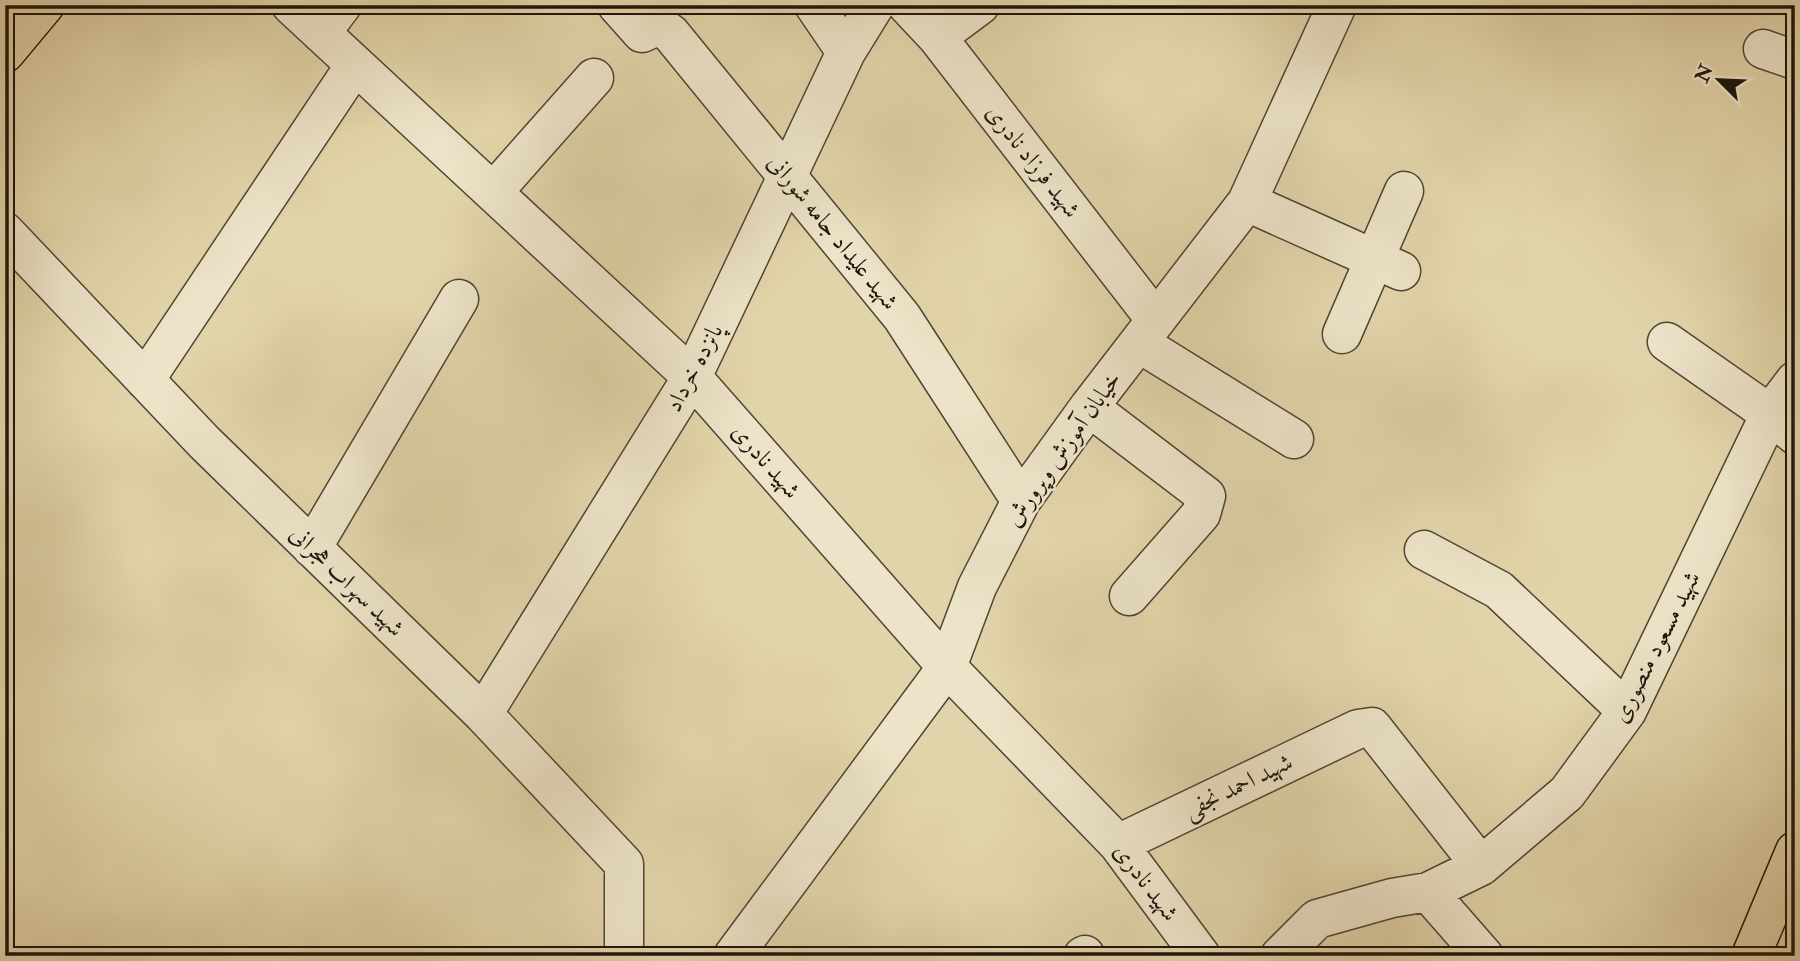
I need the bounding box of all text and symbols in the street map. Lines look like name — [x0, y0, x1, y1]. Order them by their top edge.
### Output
north arrow — [1685, 46, 1755, 116]
text: N — [1690, 60, 1719, 87]
street label: شهید فرزاد نادری — [979, 98, 1087, 224]
street label: شهید علیداد جامه شورانی — [761, 148, 905, 316]
street label: پانزده خرداد — [658, 317, 732, 418]
street label: خیابان آموزش وپرورش — [998, 365, 1128, 533]
street label: شهید نادری — [725, 417, 807, 505]
street label: شهید سهراب هجرانی — [283, 518, 411, 644]
street label: شهید مسعود منصوری — [1604, 566, 1708, 728]
street label: شهید احمد نجفی — [1178, 746, 1298, 827]
street label: شهید نادری — [1106, 837, 1186, 927]

